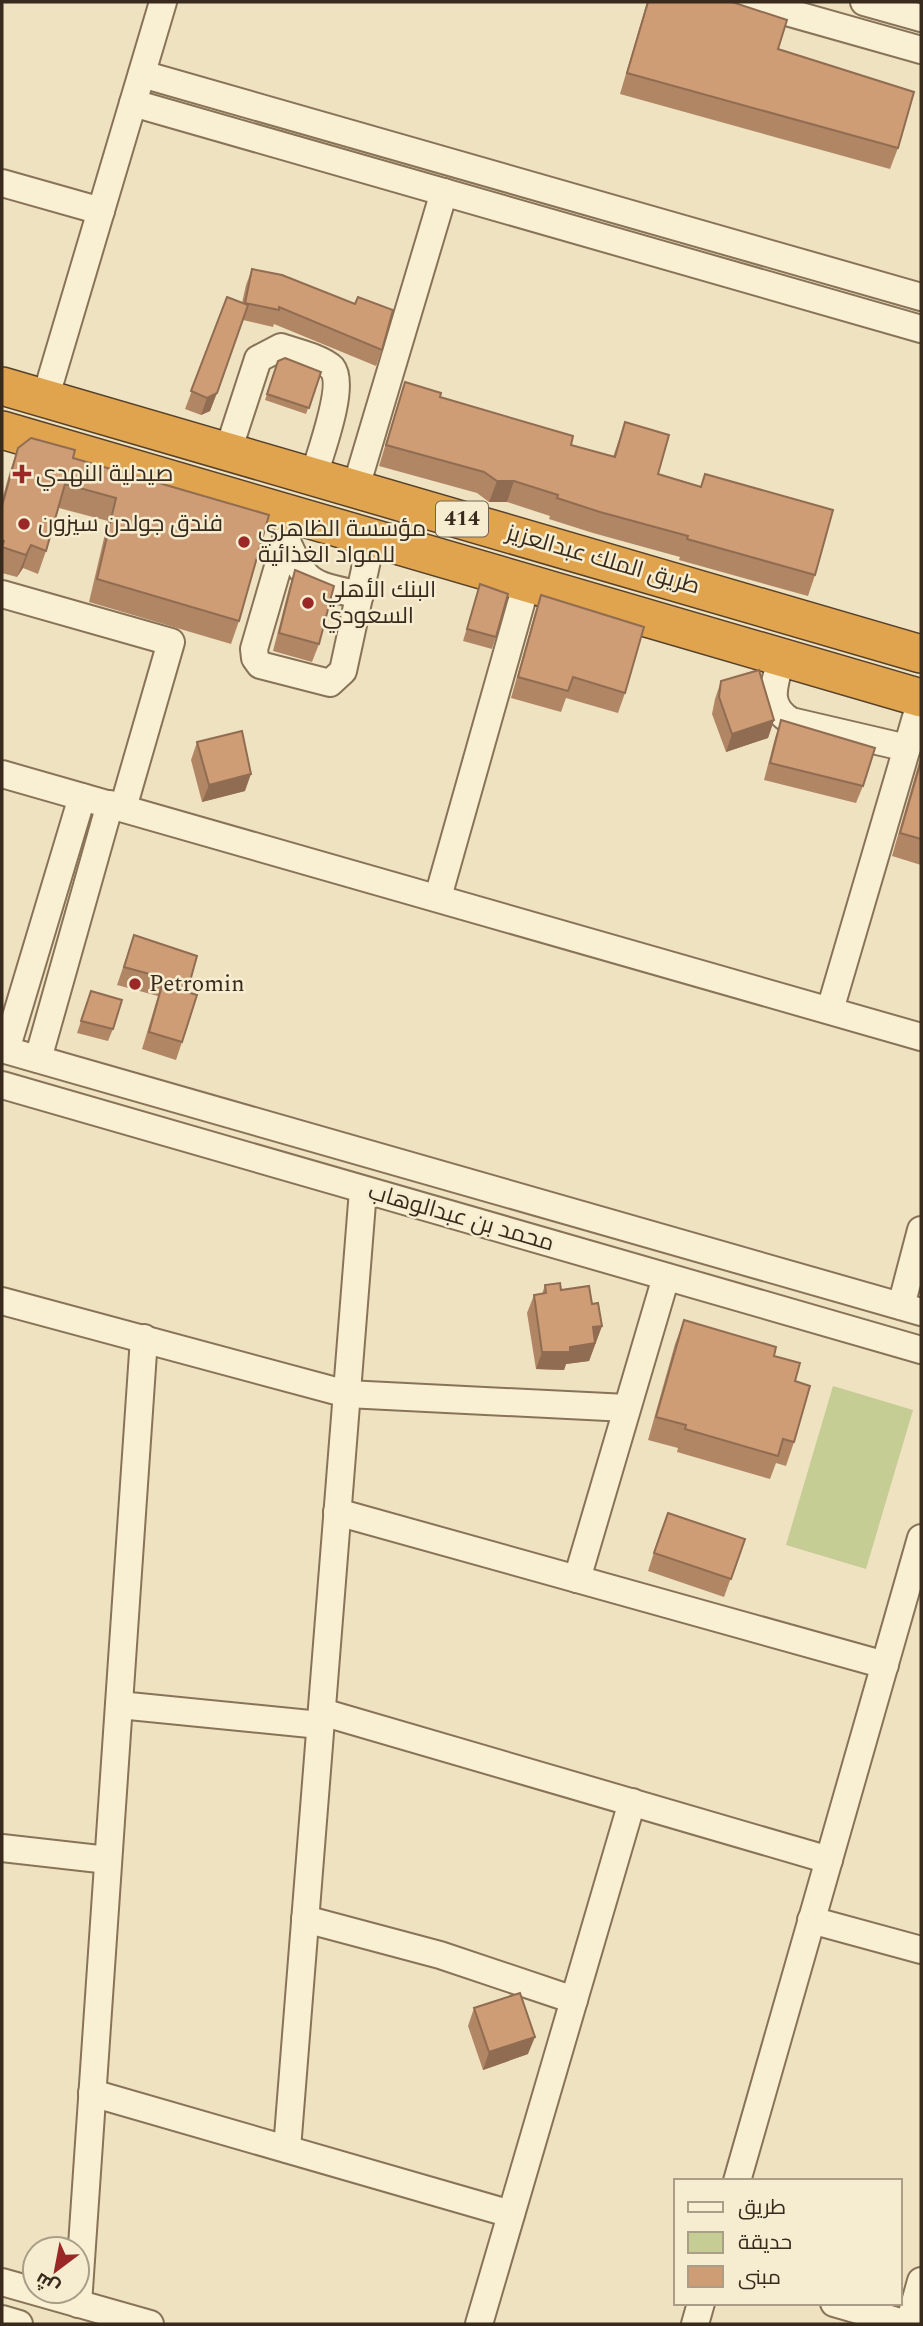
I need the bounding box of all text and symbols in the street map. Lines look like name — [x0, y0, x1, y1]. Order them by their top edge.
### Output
place label: صيدلية النهدي — [36, 457, 173, 492]
marker: صيدلية النهدي — [14, 466, 30, 482]
road number: 414 — [436, 502, 488, 536]
place label: فندق جولدن سيزون — [38, 507, 223, 542]
place label: مؤسسة الظاهري للمواد الغذائية — [258, 512, 426, 573]
street label: طريق الملك عبدالعزيز — [500, 515, 704, 604]
marker: فندق جولدن سيزون — [16, 516, 32, 532]
marker: مؤسسة الظاهري للمواد الغذائية — [236, 534, 252, 550]
place label: البنك الأهلي السعودي — [322, 573, 436, 634]
marker: البنك الأهلي السعودي — [300, 595, 316, 611]
place label: Petromin — [149, 967, 245, 1002]
marker: Petromin — [127, 976, 143, 992]
street label: محمد بن عبدالوهاب — [364, 1175, 558, 1261]
legend — [674, 2179, 902, 2305]
text: طريق — [738, 2192, 786, 2224]
text: حديقة — [738, 2227, 792, 2259]
north arrow — [21, 2235, 91, 2305]
text: مبنى — [738, 2262, 781, 2294]
text: ش — [30, 2264, 66, 2302]

